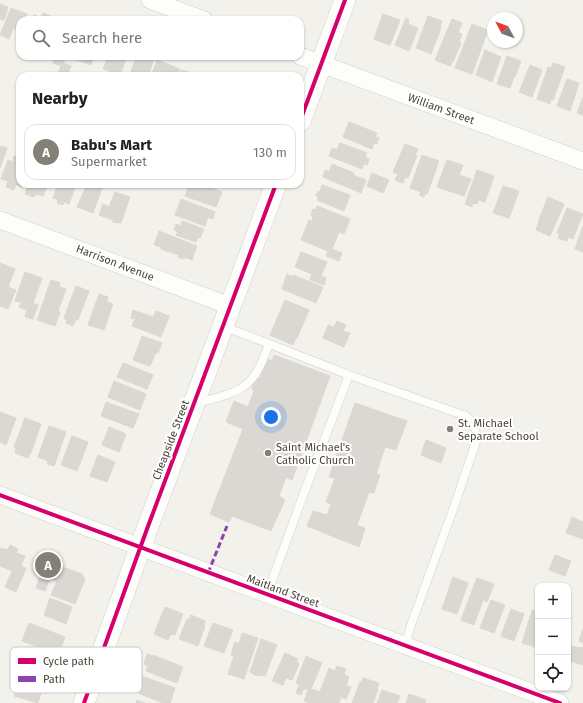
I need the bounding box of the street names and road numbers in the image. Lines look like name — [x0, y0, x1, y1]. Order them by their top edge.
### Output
street label: William Street — [406, 91, 476, 127]
street label: Harrison Avenue — [74, 242, 156, 284]
street label: Cheapside Street — [150, 398, 192, 482]
street label: Maitland Street — [245, 572, 321, 610]

